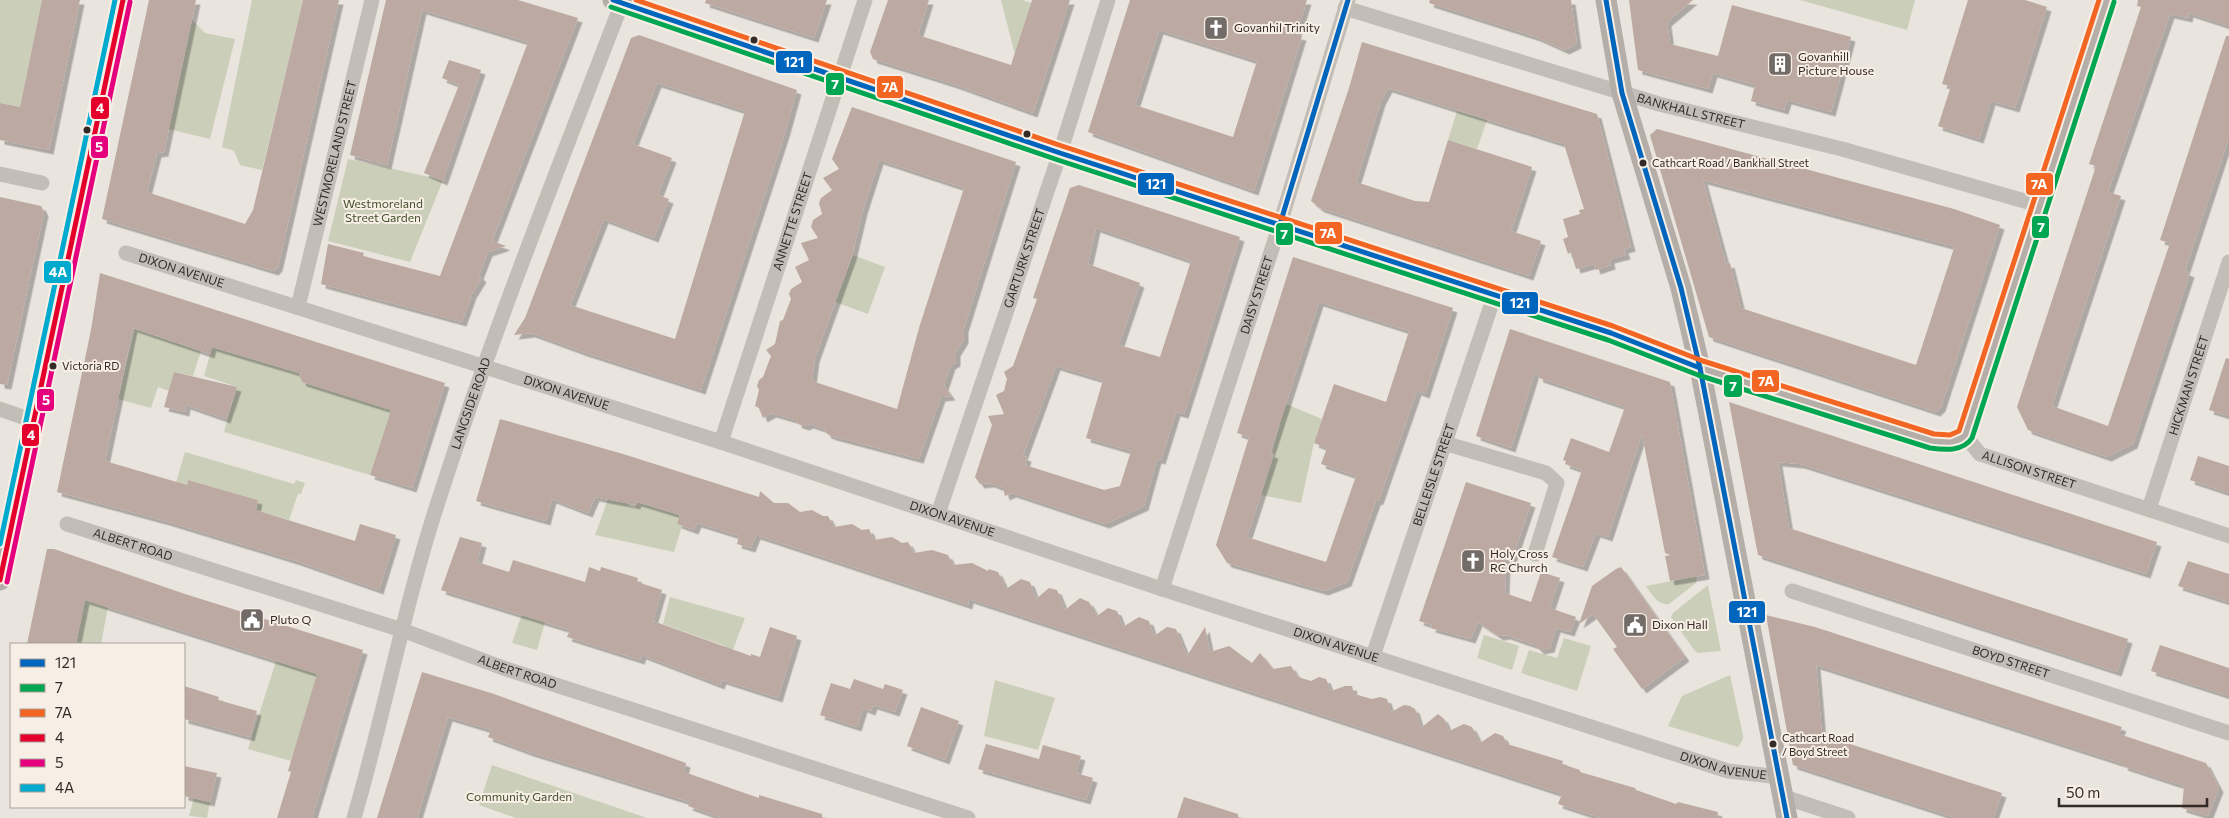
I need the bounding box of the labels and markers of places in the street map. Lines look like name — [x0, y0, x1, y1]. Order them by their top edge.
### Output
church icon: Govanhil Trinity — [1203, 15, 1229, 41]
place label: Govanhil Trinity — [1234, 20, 1320, 34]
unlabelled marker — [749, 35, 759, 45]
place label: Govanhill Picture House — [1798, 49, 1874, 77]
building icon: Govanhill Picture House — [1767, 51, 1793, 77]
unlabelled marker — [82, 125, 92, 135]
unlabelled marker — [1022, 129, 1032, 139]
place label: Cathcart Road / Bankhall Street — [1652, 156, 1810, 169]
marker: Cathcart Road / Bankhall Street — [1638, 158, 1648, 168]
place label: Victoria RD — [62, 359, 119, 372]
marker: Victoria RD — [48, 361, 58, 371]
place label: Holy Cross RC Church — [1490, 546, 1548, 574]
church icon: Holy Cross RC Church — [1460, 548, 1486, 574]
public building icon: Pluto Q — [239, 607, 265, 633]
place label: Pluto Q — [270, 612, 312, 626]
public building icon: Dixon Hall — [1622, 612, 1648, 638]
place label: Dixon Hall — [1652, 617, 1708, 631]
place label: Cathcart Road / Boyd Street — [1782, 731, 1854, 758]
marker: Cathcart Road / Boyd Street — [1768, 739, 1778, 749]

